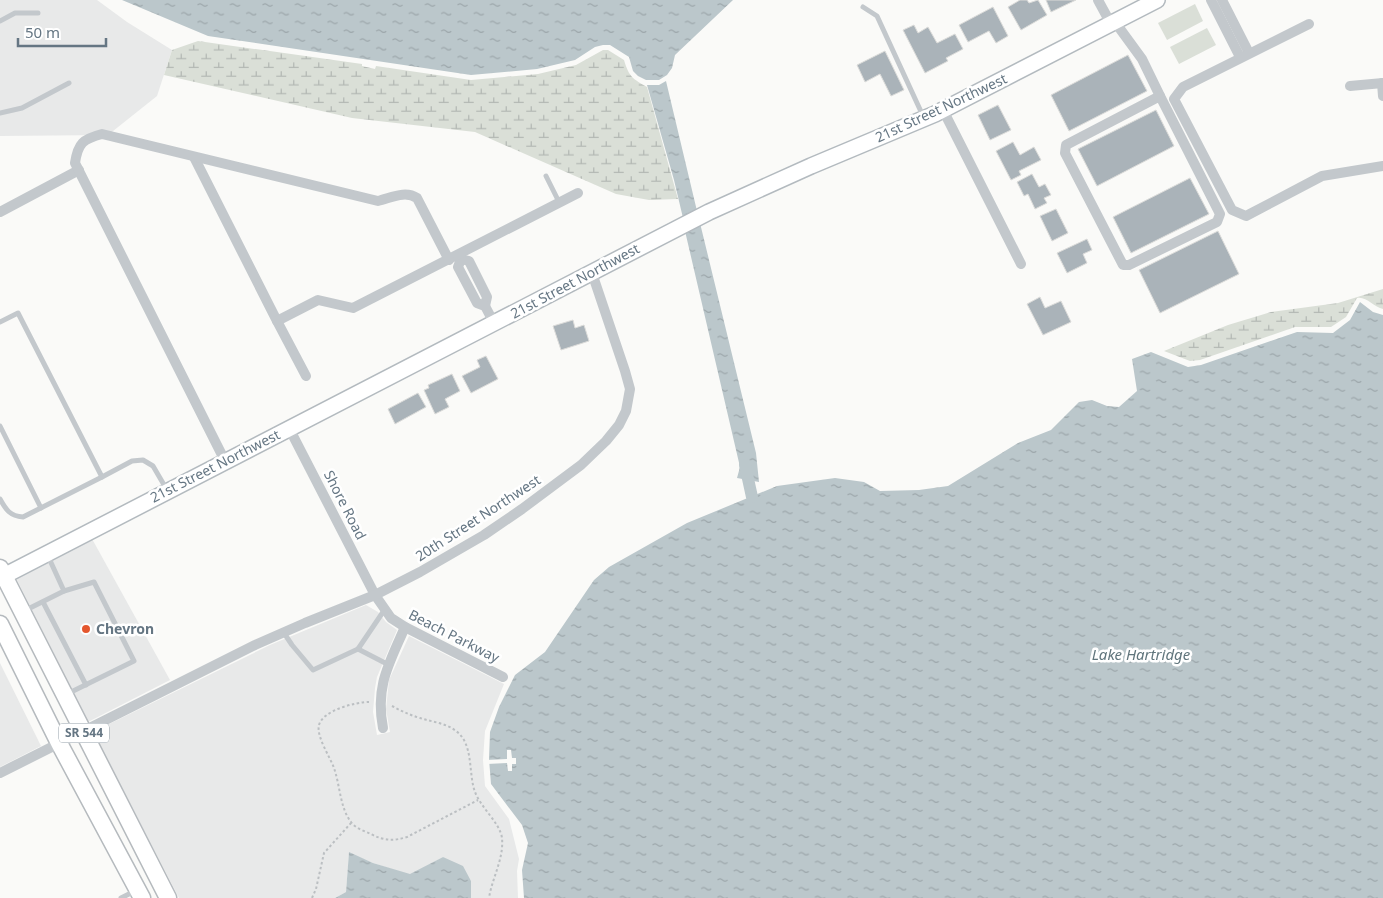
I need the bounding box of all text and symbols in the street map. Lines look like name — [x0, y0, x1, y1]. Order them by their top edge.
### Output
scale bar — [18, 15, 105, 47]
text: 50 m — [25, 22, 60, 42]
street label: 21st Street Northwest — [872, 69, 1010, 146]
street label: 21st Street Northwest — [507, 239, 643, 323]
street label: 21st Street Northwest — [147, 425, 283, 507]
street label: Shore Road — [320, 467, 371, 543]
street label: 20th Street Northwest — [412, 470, 544, 565]
street label: Beach Parkway — [406, 605, 504, 667]
place label: Chevron — [96, 619, 154, 638]
marker: Chevron — [80, 623, 92, 635]
water label: Lake Hartridge — [1092, 644, 1191, 664]
road number: SR 544 — [59, 724, 109, 742]

